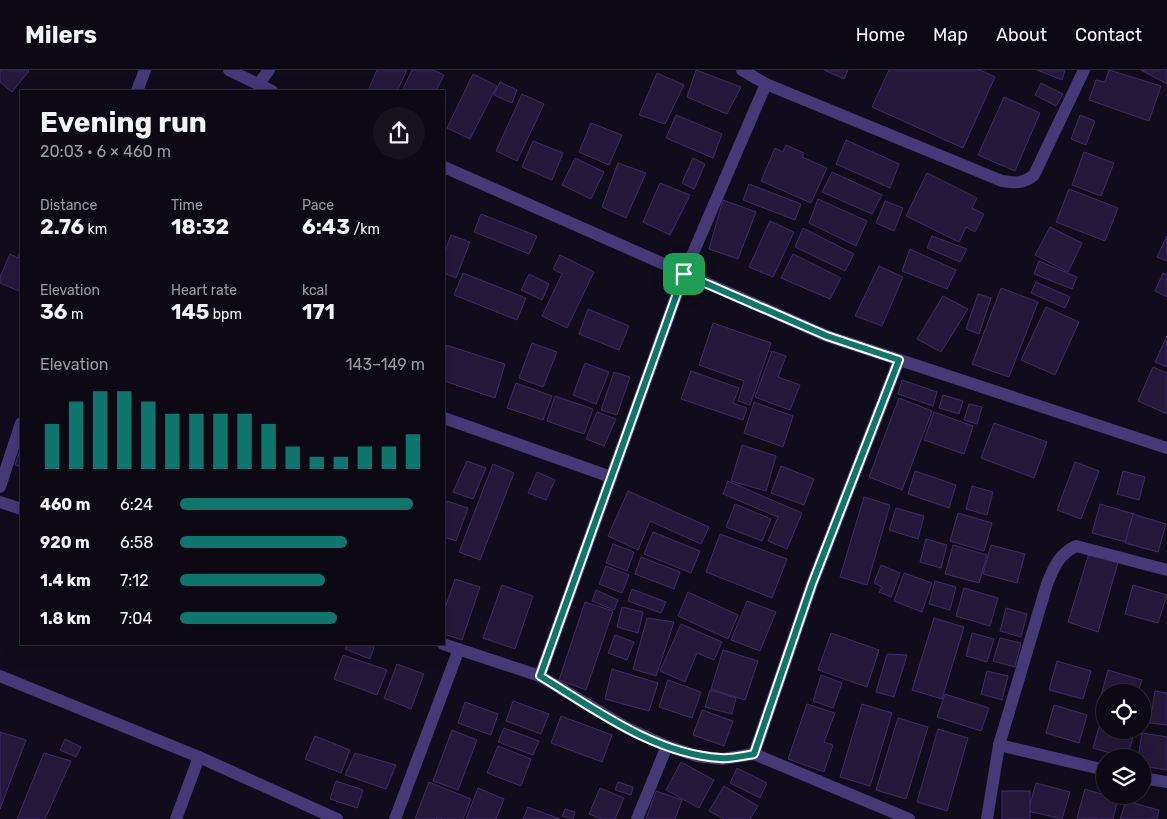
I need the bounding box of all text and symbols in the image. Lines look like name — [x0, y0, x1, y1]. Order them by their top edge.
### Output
text: Milers — [25, 21, 97, 49]
text: Home — [856, 24, 905, 46]
text: Map — [933, 24, 968, 46]
text: About — [996, 24, 1047, 46]
text: Contact — [1075, 24, 1142, 46]
text: Evening run — [40, 106, 207, 139]
button: share — [373, 107, 425, 159]
text: 20:03 · 6 × 460 m — [40, 142, 171, 161]
text: Distance — [40, 197, 97, 214]
text: Time — [171, 197, 203, 214]
text: Pace — [302, 197, 334, 214]
text: 2.76 — [40, 214, 84, 239]
text: 18:32 — [171, 214, 229, 239]
text: 6:43 — [302, 214, 350, 239]
text: km — [84, 221, 107, 238]
text: /km — [350, 221, 380, 238]
pin — [663, 253, 705, 295]
icon: arrive — [670, 260, 698, 288]
text: Elevation — [40, 282, 100, 299]
text: Heart rate — [171, 282, 237, 299]
text: kcal — [302, 282, 328, 299]
text: 36 — [40, 299, 68, 324]
text: 145 — [171, 299, 209, 324]
text: 171 — [302, 299, 335, 324]
text: m — [68, 306, 83, 323]
text: bpm — [209, 306, 242, 323]
text: Elevation — [40, 355, 109, 374]
text: 143–149 m — [346, 355, 425, 374]
text: 460 m — [40, 495, 90, 514]
text: 6:24 — [120, 495, 153, 514]
text: 920 m — [40, 533, 90, 552]
text: 6:58 — [120, 533, 153, 552]
text: 1.4 km — [40, 571, 91, 590]
text: 7:12 — [120, 571, 149, 590]
text: 1.8 km — [40, 609, 91, 628]
text: 7:04 — [120, 609, 152, 628]
map controls — [1096, 684, 1151, 804]
button: locate — [1096, 684, 1151, 739]
button: layers — [1096, 749, 1151, 804]

